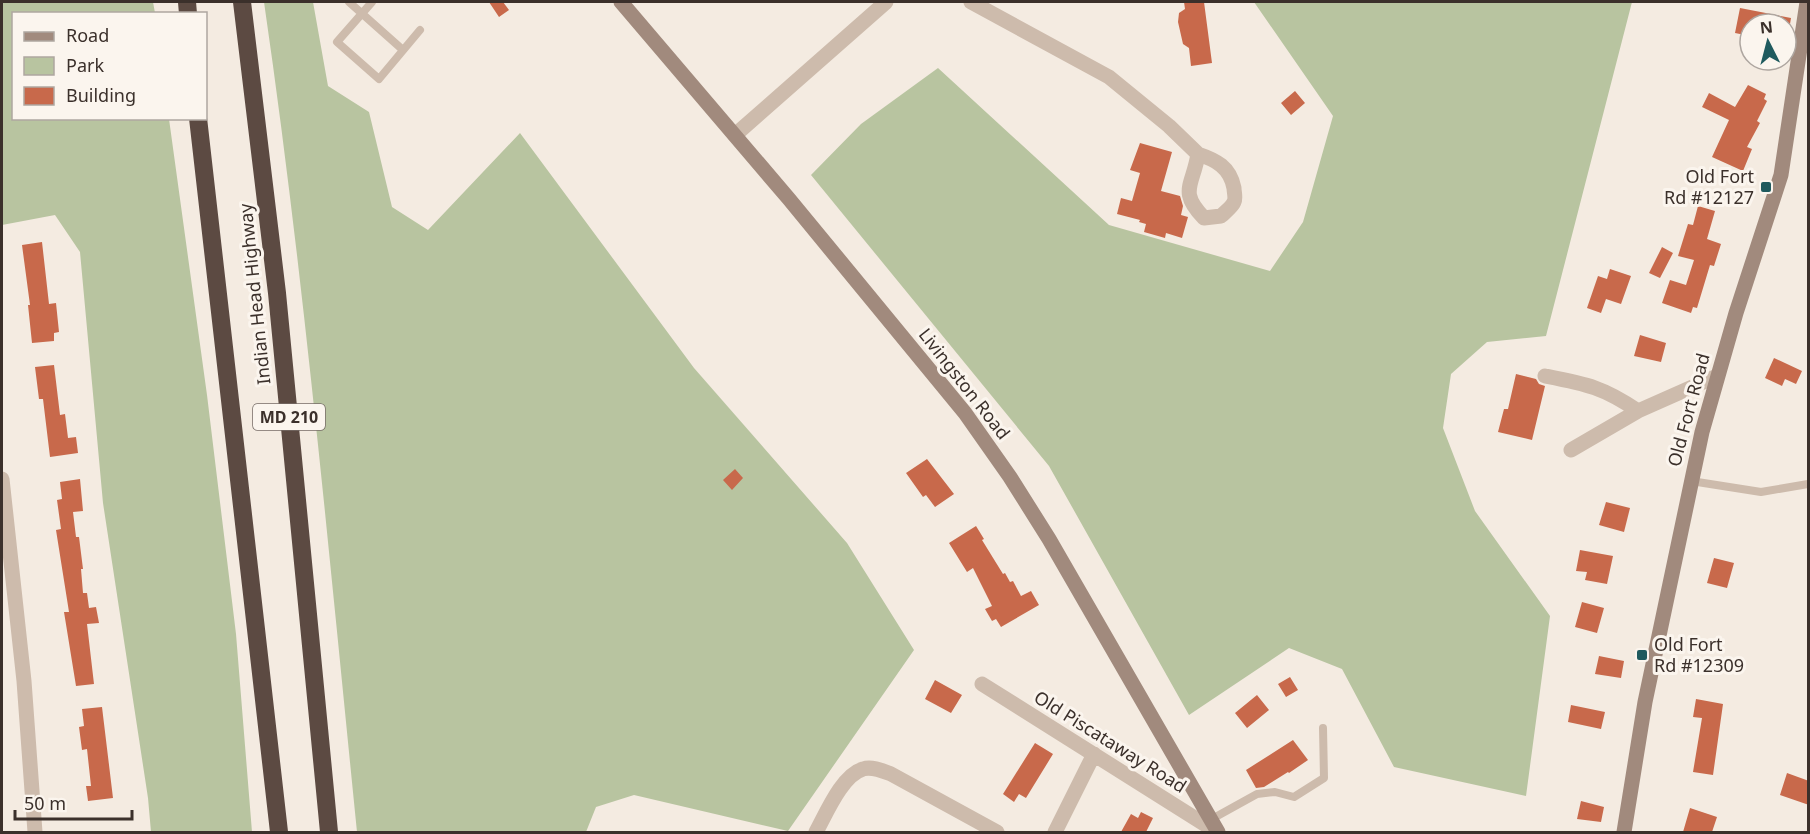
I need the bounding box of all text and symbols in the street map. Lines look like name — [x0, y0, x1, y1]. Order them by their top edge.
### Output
legend — [12, 12, 207, 120]
north arrow — [1738, 12, 1798, 72]
text: N — [1759, 15, 1774, 39]
text: Road — [66, 23, 109, 47]
text: Park — [66, 53, 104, 77]
text: Building — [66, 83, 136, 107]
place label: Old Fort Rd #12127 — [1664, 164, 1754, 209]
marker: Old Fort Rd #12127 — [1759, 180, 1773, 194]
street label: Indian Head Highway — [232, 202, 275, 386]
street label: Livingston Road — [914, 323, 1016, 444]
street label: Old Fort Road — [1661, 350, 1715, 469]
road number: MD 210 — [253, 404, 325, 430]
place label: Old Fort Rd #12309 — [1654, 632, 1744, 677]
marker: Old Fort Rd #12309 — [1635, 648, 1649, 662]
street label: Old Piscataway Road — [1030, 685, 1191, 798]
scale bar — [15, 783, 132, 821]
text: 50 m — [24, 791, 66, 815]

